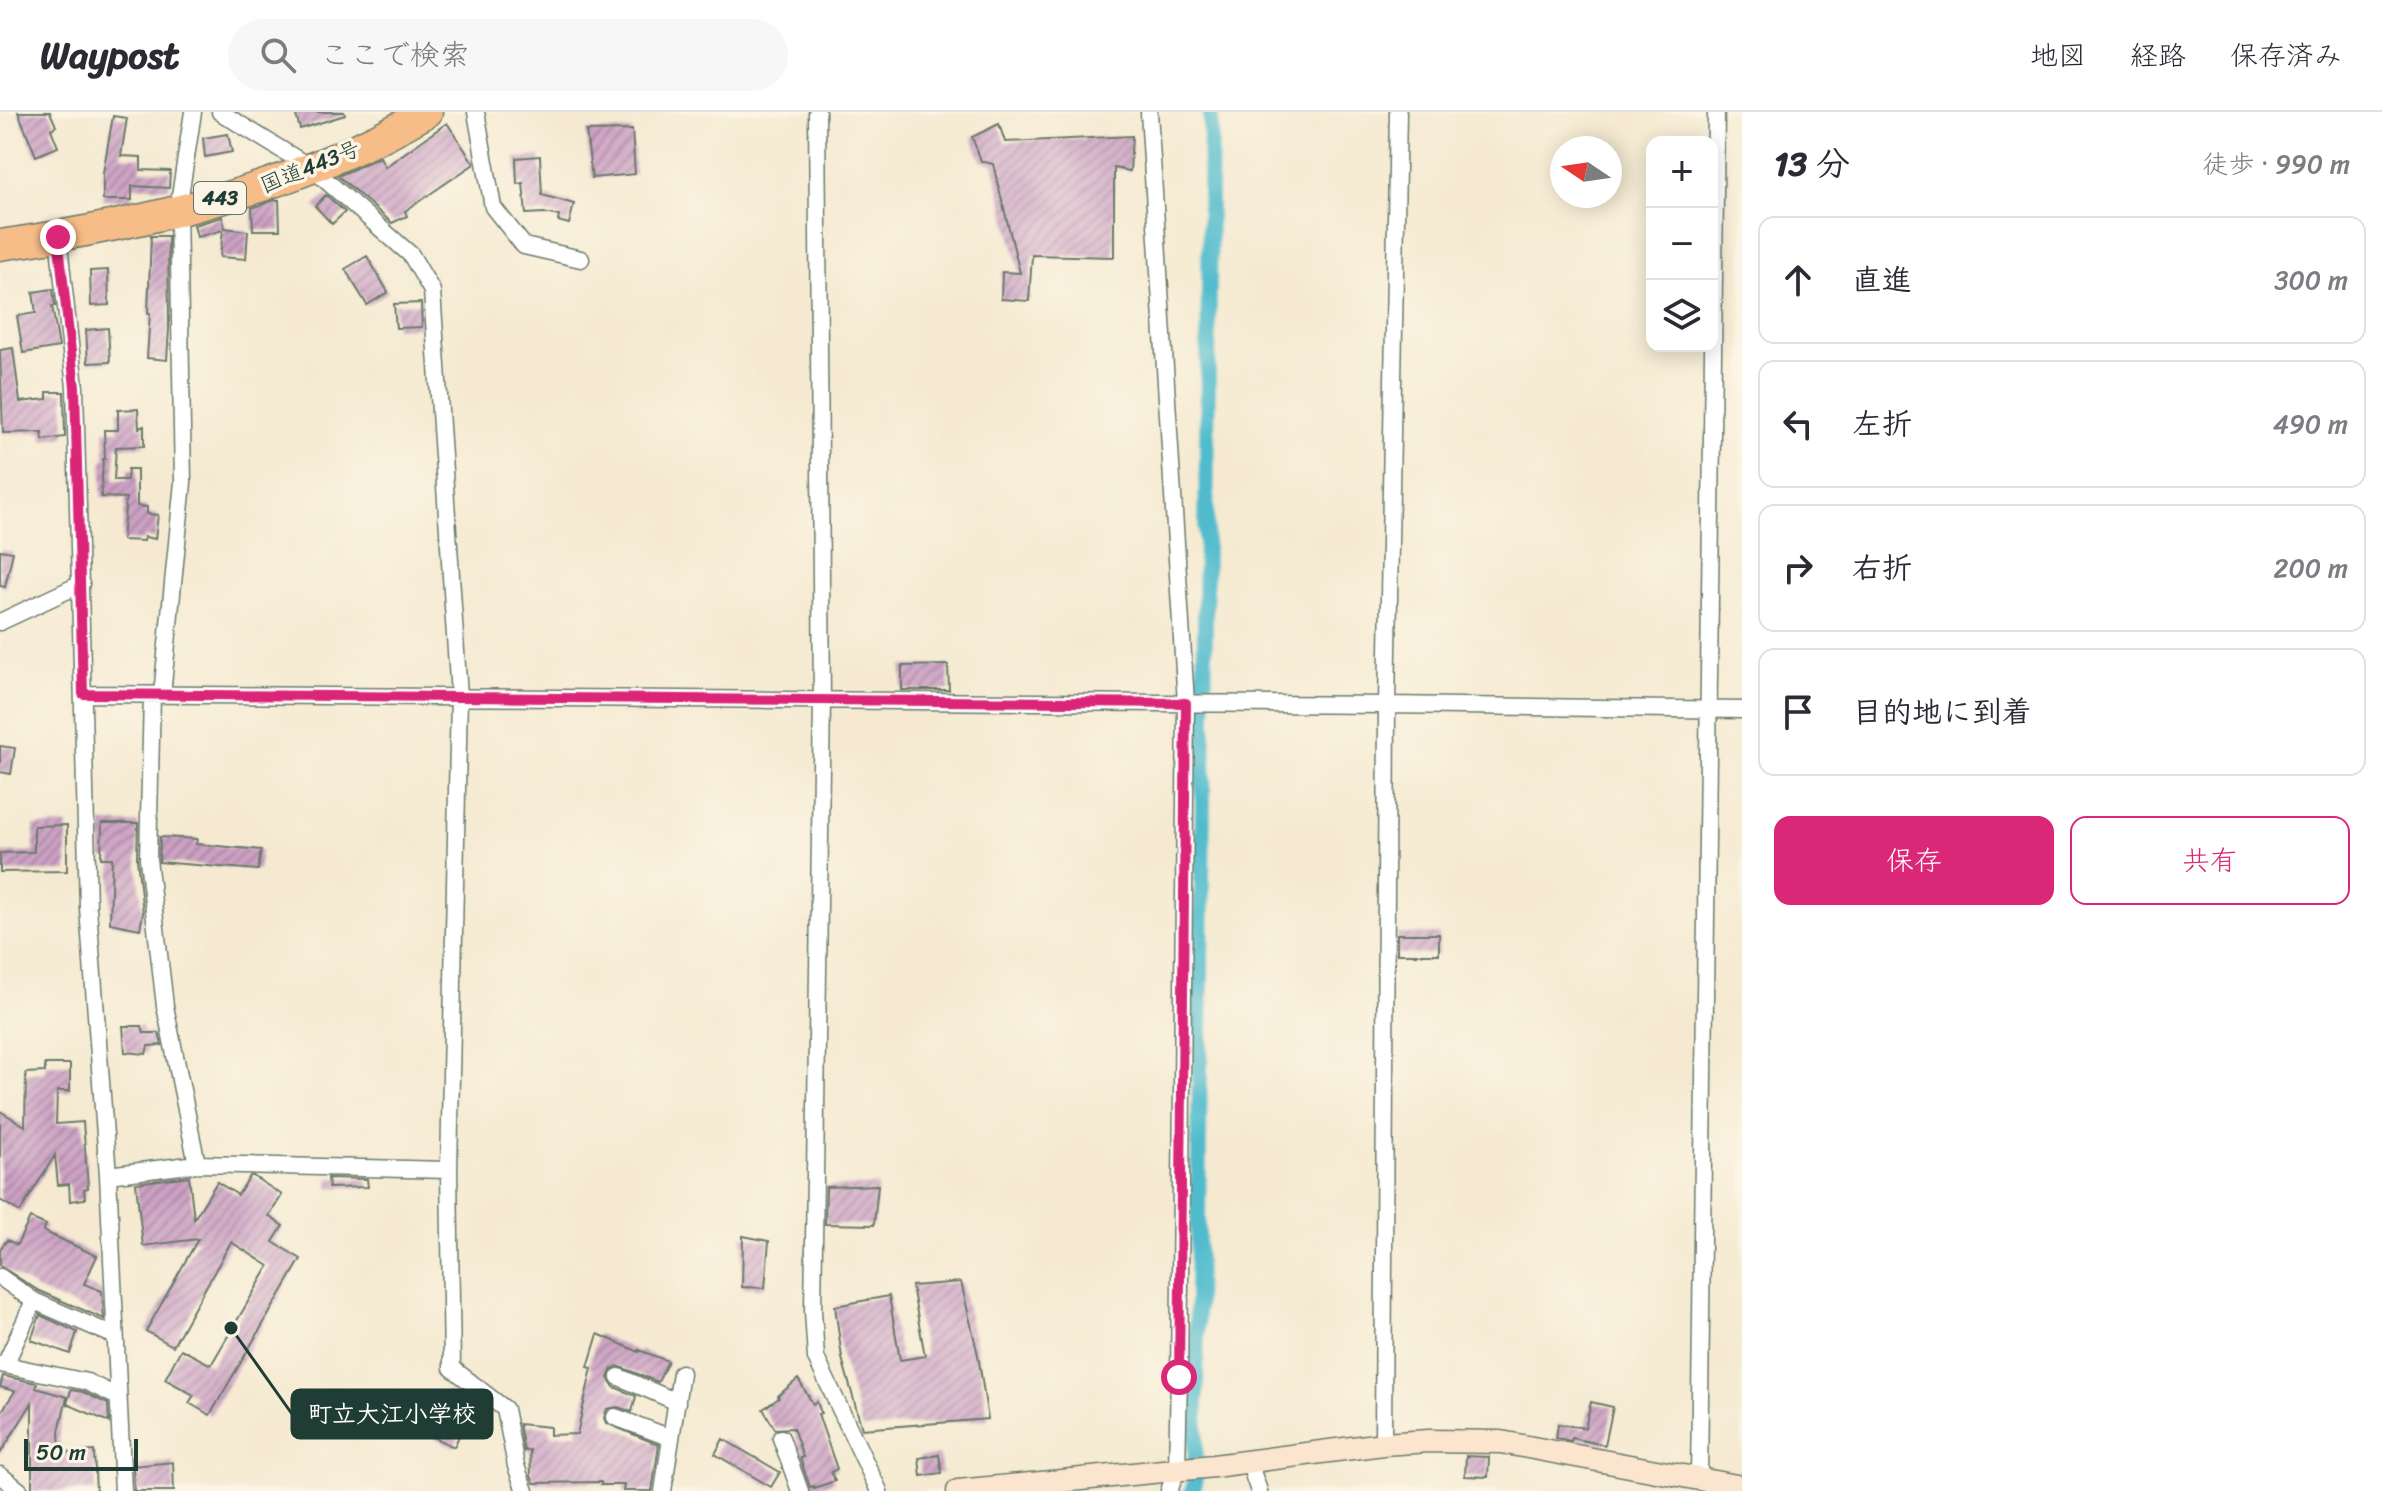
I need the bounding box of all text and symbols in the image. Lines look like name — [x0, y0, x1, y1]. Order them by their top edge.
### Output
search box — [228, 19, 788, 91]
text: Waypost — [40, 22, 180, 89]
text: ここで検索 — [320, 28, 470, 82]
text: 地図 — [2030, 31, 2086, 80]
text: 経路 — [2130, 31, 2186, 80]
text: 保存済み — [2230, 31, 2342, 80]
icon: search — [256, 33, 300, 77]
street label: 国道443号 — [254, 129, 366, 204]
text: 13 分 — [1774, 134, 1850, 194]
north arrow — [1550, 136, 1622, 208]
map controls — [1646, 136, 1718, 352]
button: + — [1646, 136, 1718, 208]
text: 徒歩 · 990 m — [2202, 141, 2350, 187]
road number: 443 — [194, 182, 246, 214]
button: − — [1646, 208, 1718, 280]
route end — [40, 219, 76, 255]
text: 直進 — [1852, 253, 1912, 307]
text: 300 m — [2274, 257, 2348, 303]
icon: ahead — [1776, 258, 1820, 302]
button: layers — [1646, 280, 1718, 352]
text: 左折 — [1852, 397, 1912, 451]
text: 490 m — [2273, 401, 2348, 447]
icon: left — [1776, 402, 1820, 446]
text: 右折 — [1852, 541, 1912, 595]
text: 200 m — [2273, 545, 2348, 591]
icon: right — [1776, 546, 1820, 590]
text: 目的地に到着 — [1852, 685, 2032, 739]
icon: arrive — [1776, 690, 1820, 734]
button: 保存 — [1774, 816, 2054, 905]
button: 共有 — [2070, 816, 2350, 905]
route start — [1161, 1359, 1197, 1395]
callout: 町立大江小学校 — [292, 1390, 492, 1438]
text: 町立大江小学校 — [308, 1393, 476, 1435]
text: 50 m — [36, 1433, 86, 1472]
scale bar — [24, 1435, 138, 1471]

